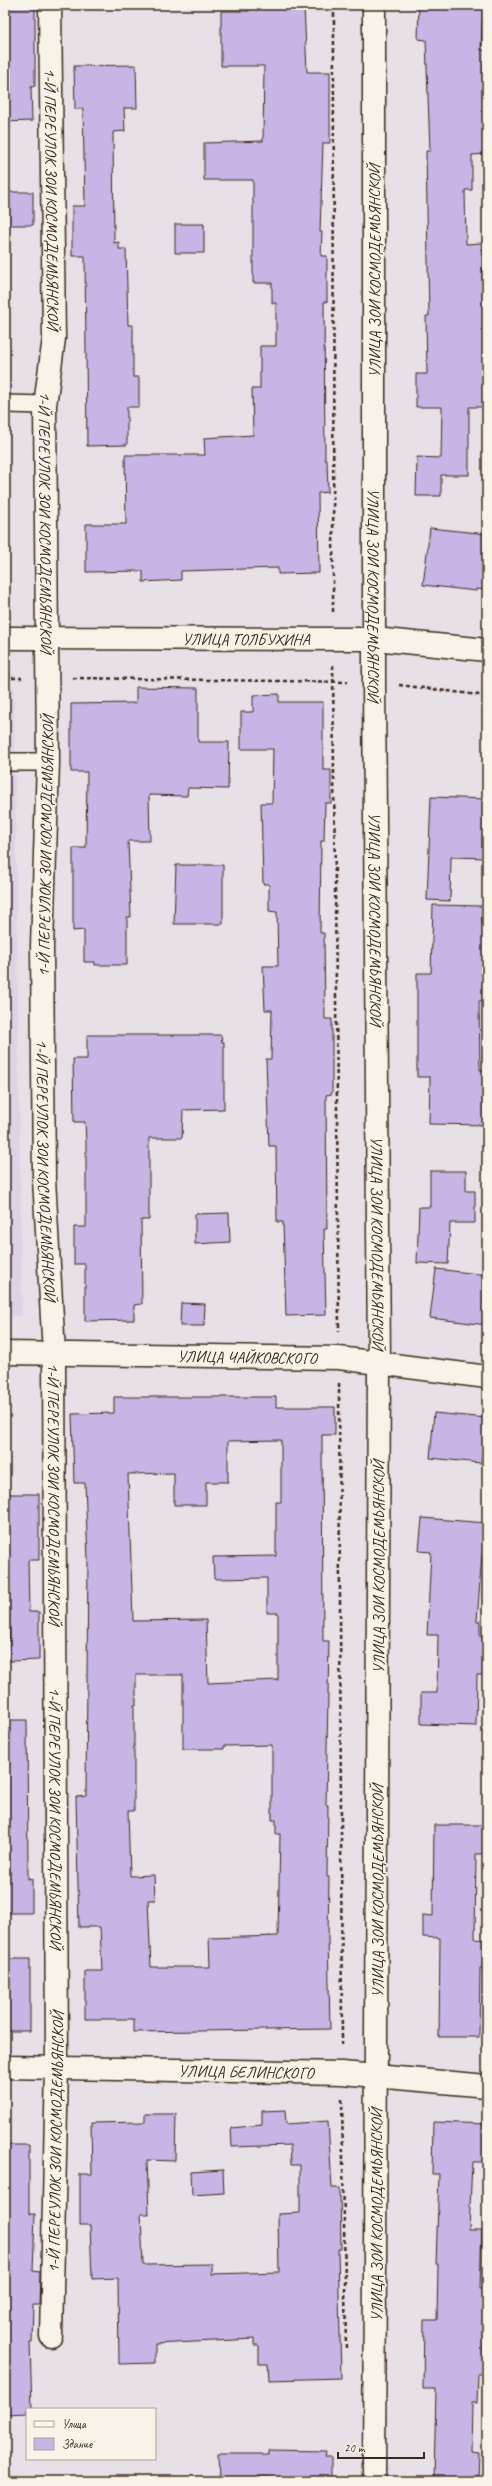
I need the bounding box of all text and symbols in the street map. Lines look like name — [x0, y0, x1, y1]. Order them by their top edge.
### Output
street label: 1-Й ПЕРЕУЛОК ЗОИ КОСМОДЕМЬЯНСКОЙ — [40, 68, 63, 333]
street label: УЛИЦА ЗОИ КОСМОДЕМЬЯНСКОЙ — [365, 162, 385, 378]
street label: 1-Й ПЕРЕУЛОК ЗОИ КОСМОДЕМЬЯНСКОЙ — [34, 390, 56, 656]
street label: УЛИЦА ЗОИ КОСМОДЕМЬЯНСКОЙ — [363, 488, 383, 705]
street label: УЛИЦА ТОЛБУХИНА — [182, 629, 311, 650]
street label: 1-Й ПЕРЕУЛОК ЗОИ КОСМОДЕМЬЯНСКОЙ — [34, 712, 58, 977]
street label: УЛИЦА ЗОИ КОСМОДЕМЬЯНСКОЙ — [364, 812, 386, 1029]
street label: 1-Й ПЕРЕУЛОК ЗОИ КОСМОДЕМЬЯНСКОЙ — [32, 1039, 60, 1304]
street label: УЛИЦА ЗОИ КОСМОДЕМЬЯНСКОЙ — [366, 1136, 388, 1353]
street label: УЛИЦА ЧАЙКОВСКОГО — [177, 1347, 319, 1369]
street label: 1-Й ПЕРЕУЛОК ЗОИ КОСМОДЕМЬЯНСКОЙ — [43, 1363, 64, 1628]
street label: УЛИЦА ЗОИ КОСМОДЕМЬЯНСКОЙ — [369, 1458, 389, 1674]
street label: 1-Й ПЕРЕУЛОК ЗОИ КОСМОДЕМЬЯНСКОЙ — [44, 1687, 66, 1952]
street label: УЛИЦА ЗОИ КОСМОДЕМЬЯНСКОЙ — [368, 1782, 388, 1998]
street label: 1-Й ПЕРЕУЛОК ЗОИ КОСМОДЕМЬЯНСКОЙ — [44, 2008, 68, 2273]
street label: УЛИЦА БЕЛИНСКОГО — [178, 2061, 316, 2084]
street label: УЛИЦА ЗОИ КОСМОДЕМЬЯНСКОЙ — [367, 2106, 387, 2322]
legend — [26, 2408, 156, 2460]
text: Улица — [62, 2416, 87, 2432]
scale bar — [338, 2434, 424, 2460]
text: Здание — [62, 2436, 93, 2452]
text: 20 m — [344, 2440, 366, 2456]

